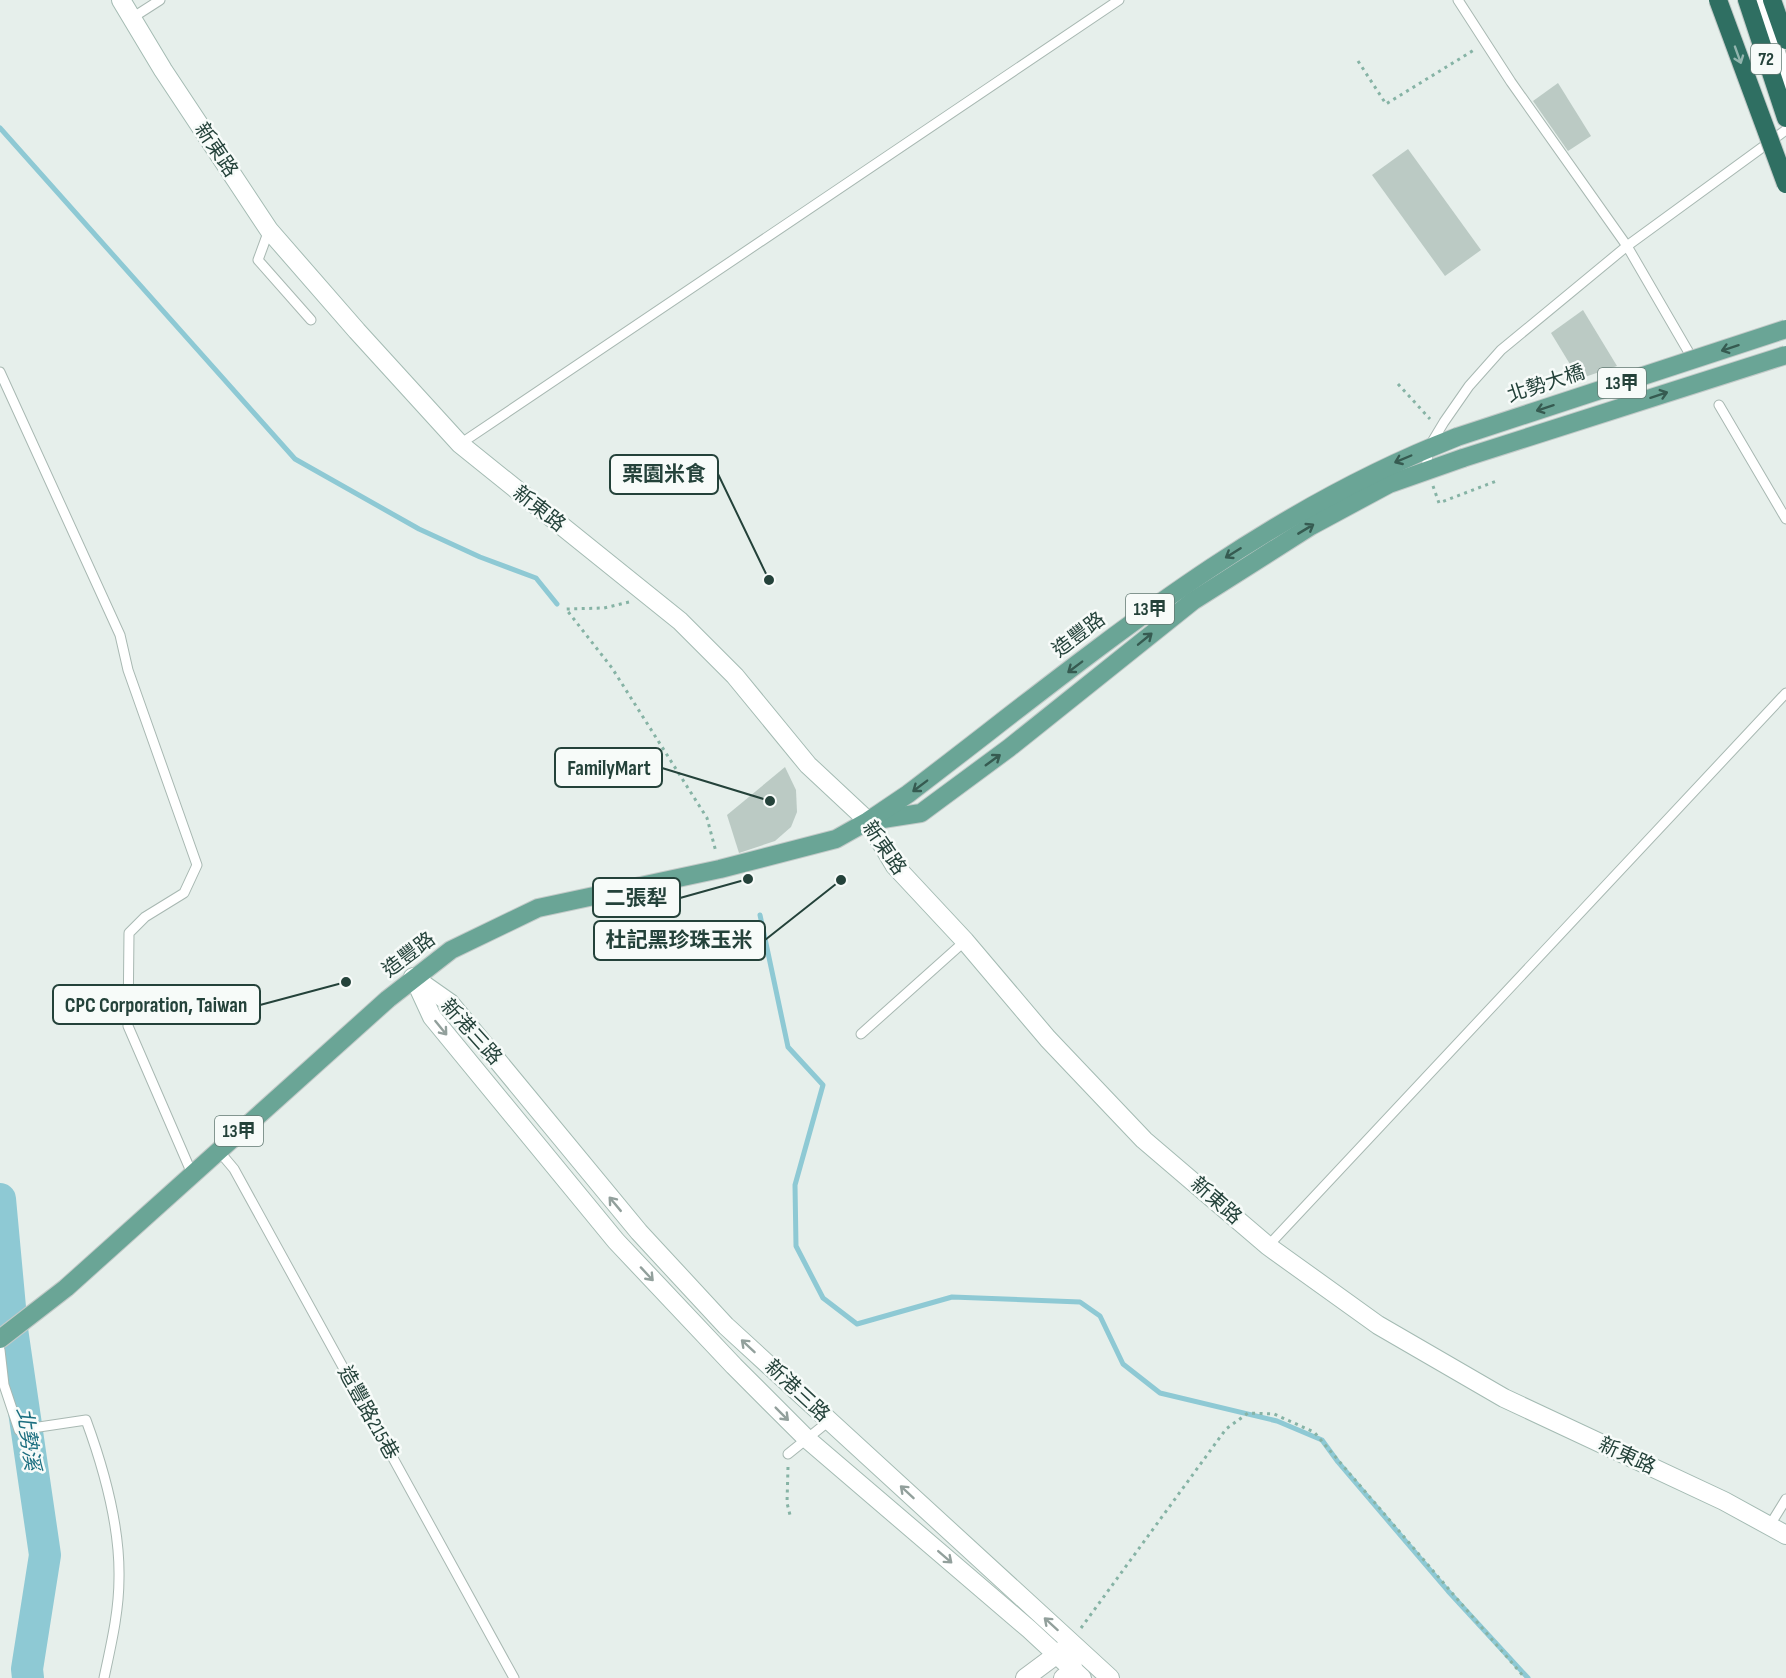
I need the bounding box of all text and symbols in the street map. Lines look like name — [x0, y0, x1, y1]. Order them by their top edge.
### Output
road number: 72 — [1751, 44, 1781, 74]
one-way arrow — [1734, 45, 1745, 64]
street label: 新東路 — [189, 118, 243, 182]
one-way arrow — [1721, 343, 1740, 354]
street label: 北勢大橋 — [1504, 360, 1588, 408]
road number: 13甲 — [1598, 368, 1646, 398]
one-way arrow — [1649, 389, 1668, 400]
one-way arrow — [1536, 403, 1555, 414]
one-way arrow — [1394, 454, 1412, 465]
callout: 栗園米食 — [610, 455, 718, 494]
text: 栗園米食 — [622, 462, 706, 487]
street label: 新東路 — [508, 481, 570, 537]
one-way arrow — [1297, 522, 1314, 534]
one-way arrow — [1225, 548, 1242, 560]
road number: 13甲 — [1126, 594, 1174, 624]
street label: 造豐路 — [1048, 607, 1110, 663]
one-way arrow — [1137, 632, 1153, 645]
one-way arrow — [1067, 661, 1083, 673]
callout: FamilyMart — [555, 748, 662, 787]
one-way arrow — [984, 754, 1000, 766]
text: FamilyMart — [567, 756, 651, 781]
one-way arrow — [912, 779, 928, 792]
street label: 新東路 — [857, 817, 911, 879]
callout: 二張犁 — [593, 878, 680, 917]
text: 二張犁 — [605, 886, 668, 911]
callout: 杜記黑珍珠玉米 — [594, 921, 765, 960]
street label: 造豐路 — [378, 927, 440, 983]
text: 杜記黑珍珠玉米 — [606, 928, 753, 953]
callout: CPC Corporation, Taiwan — [53, 985, 260, 1024]
text: CPC Corporation, Taiwan — [65, 993, 247, 1018]
street label: 新港三路 — [435, 994, 507, 1070]
one-way arrow — [434, 1020, 448, 1035]
road number: 13甲 — [215, 1116, 263, 1146]
street label: 新東路 — [1185, 1172, 1247, 1230]
one-way arrow — [609, 1196, 622, 1212]
one-way arrow — [640, 1266, 654, 1281]
one-way arrow — [741, 1340, 756, 1354]
street label: 新港三路 — [760, 1355, 834, 1427]
street label: 造豐路215巷 — [332, 1362, 404, 1464]
water label: 北勢溪 — [11, 1406, 45, 1475]
one-way arrow — [775, 1407, 790, 1422]
street label: 新東路 — [1595, 1432, 1659, 1480]
one-way arrow — [900, 1486, 915, 1500]
one-way arrow — [937, 1550, 953, 1563]
one-way arrow — [1044, 1617, 1059, 1631]

